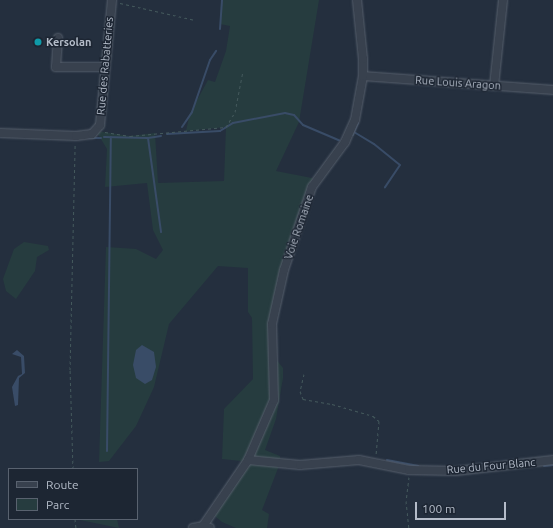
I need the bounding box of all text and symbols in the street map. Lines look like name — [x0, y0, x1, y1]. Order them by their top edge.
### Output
street label: Rue des Rabatteries — [94, 16, 116, 116]
place label: Kersolan — [46, 35, 91, 49]
marker: Kersolan — [33, 37, 43, 47]
street label: Rue Louis Aragon — [415, 73, 501, 93]
street label: Voie Romaine — [282, 193, 316, 261]
street label: Rue du Four Blanc — [446, 456, 536, 476]
legend — [8, 468, 138, 520]
text: Route — [46, 478, 79, 491]
scale bar — [417, 494, 508, 520]
text: Parc — [46, 498, 69, 511]
text: 100 m — [422, 502, 455, 515]

